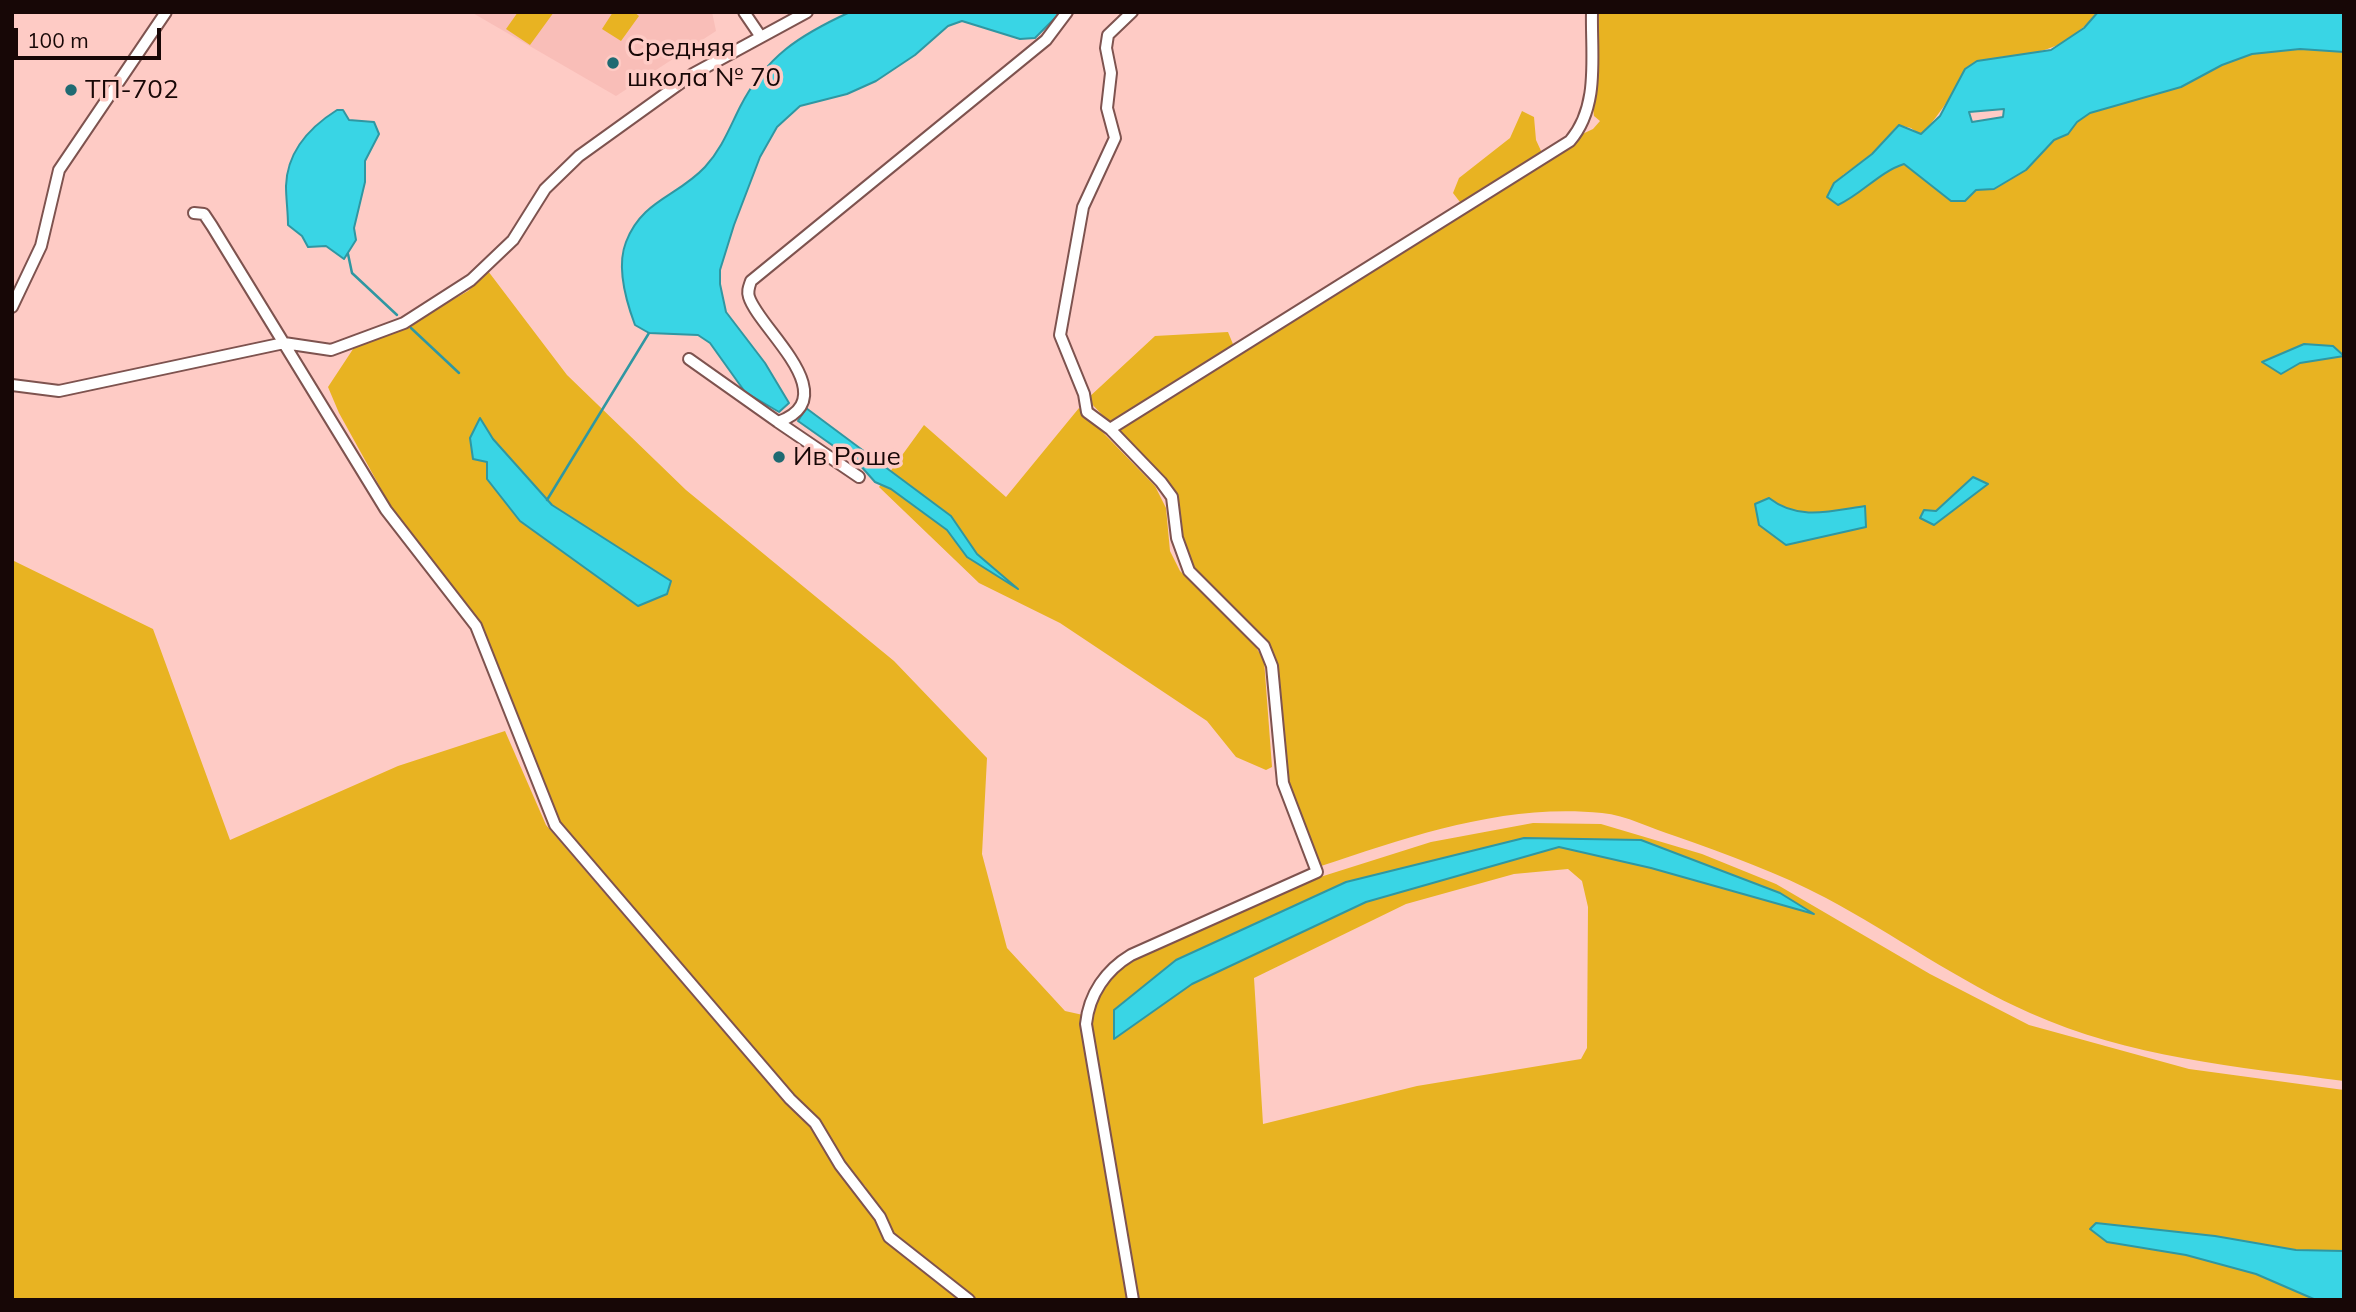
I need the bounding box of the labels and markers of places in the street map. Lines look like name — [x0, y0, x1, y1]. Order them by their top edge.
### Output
place label: Средняя школа № 70 — [627, 32, 781, 94]
marker: Средняя школа № 70 — [605, 55, 621, 71]
place label: ТП-702 — [85, 74, 179, 106]
marker: ТП-702 — [63, 82, 79, 98]
place label: Ив Роше — [793, 441, 901, 473]
marker: Ив Роше — [771, 449, 787, 465]

